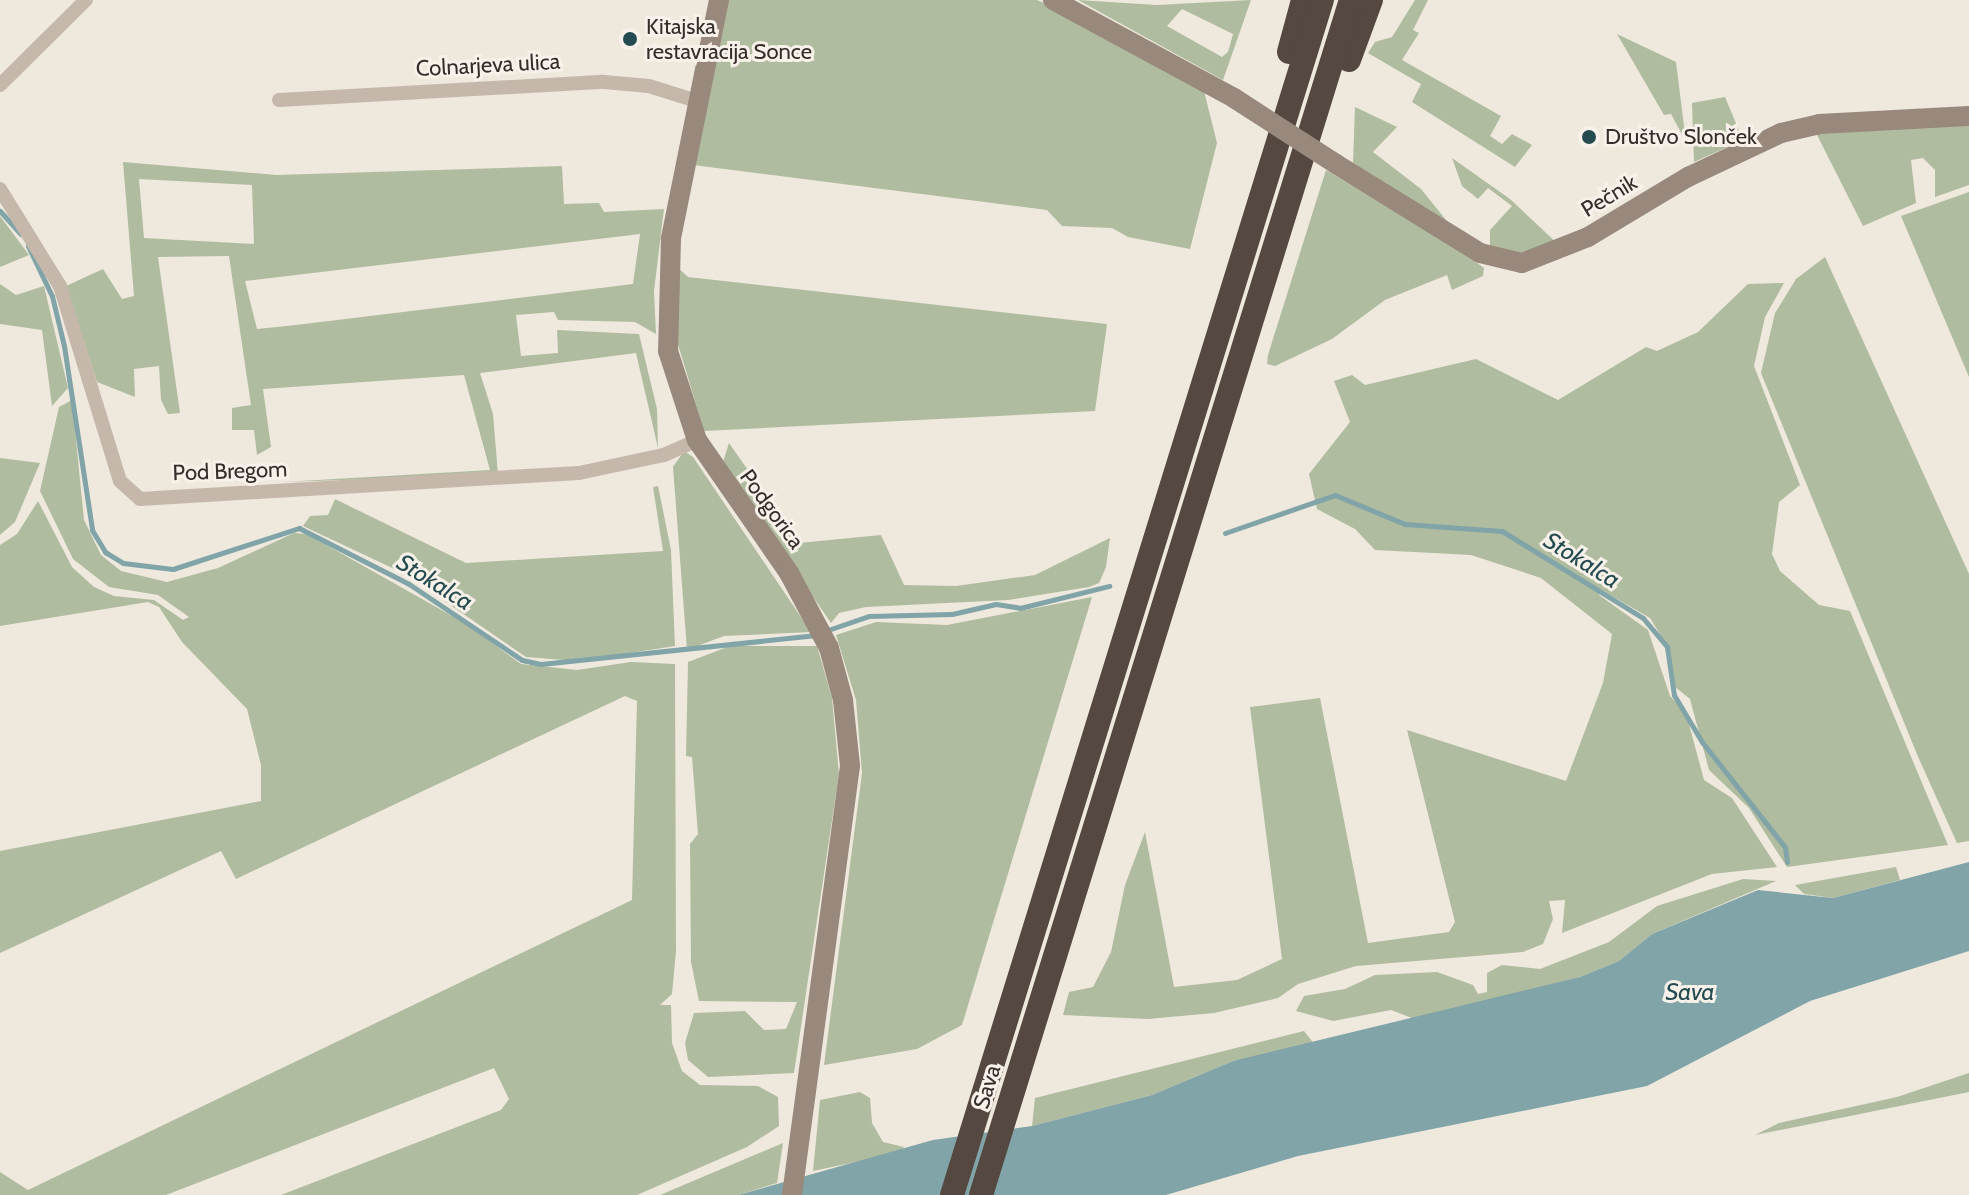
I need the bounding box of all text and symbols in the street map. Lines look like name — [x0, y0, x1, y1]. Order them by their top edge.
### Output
place label: Kitajska restavracija Sonce — [646, 13, 812, 64]
marker: Kitajska restavracija Sonce — [621, 30, 639, 48]
street label: Colnarjeva ulica — [415, 48, 561, 82]
place label: Društvo Slonček — [1605, 124, 1757, 150]
marker: Društvo Slonček — [1580, 128, 1598, 146]
street label: Pečnik — [1576, 169, 1642, 223]
street label: Pod Bregom — [172, 456, 288, 486]
street label: Podgorica — [734, 464, 810, 554]
water label: Stokalca — [1539, 526, 1625, 594]
water label: Stokalca — [392, 548, 478, 616]
water label: Sava — [1665, 978, 1715, 1006]
street label: Sava — [968, 1062, 1006, 1112]

